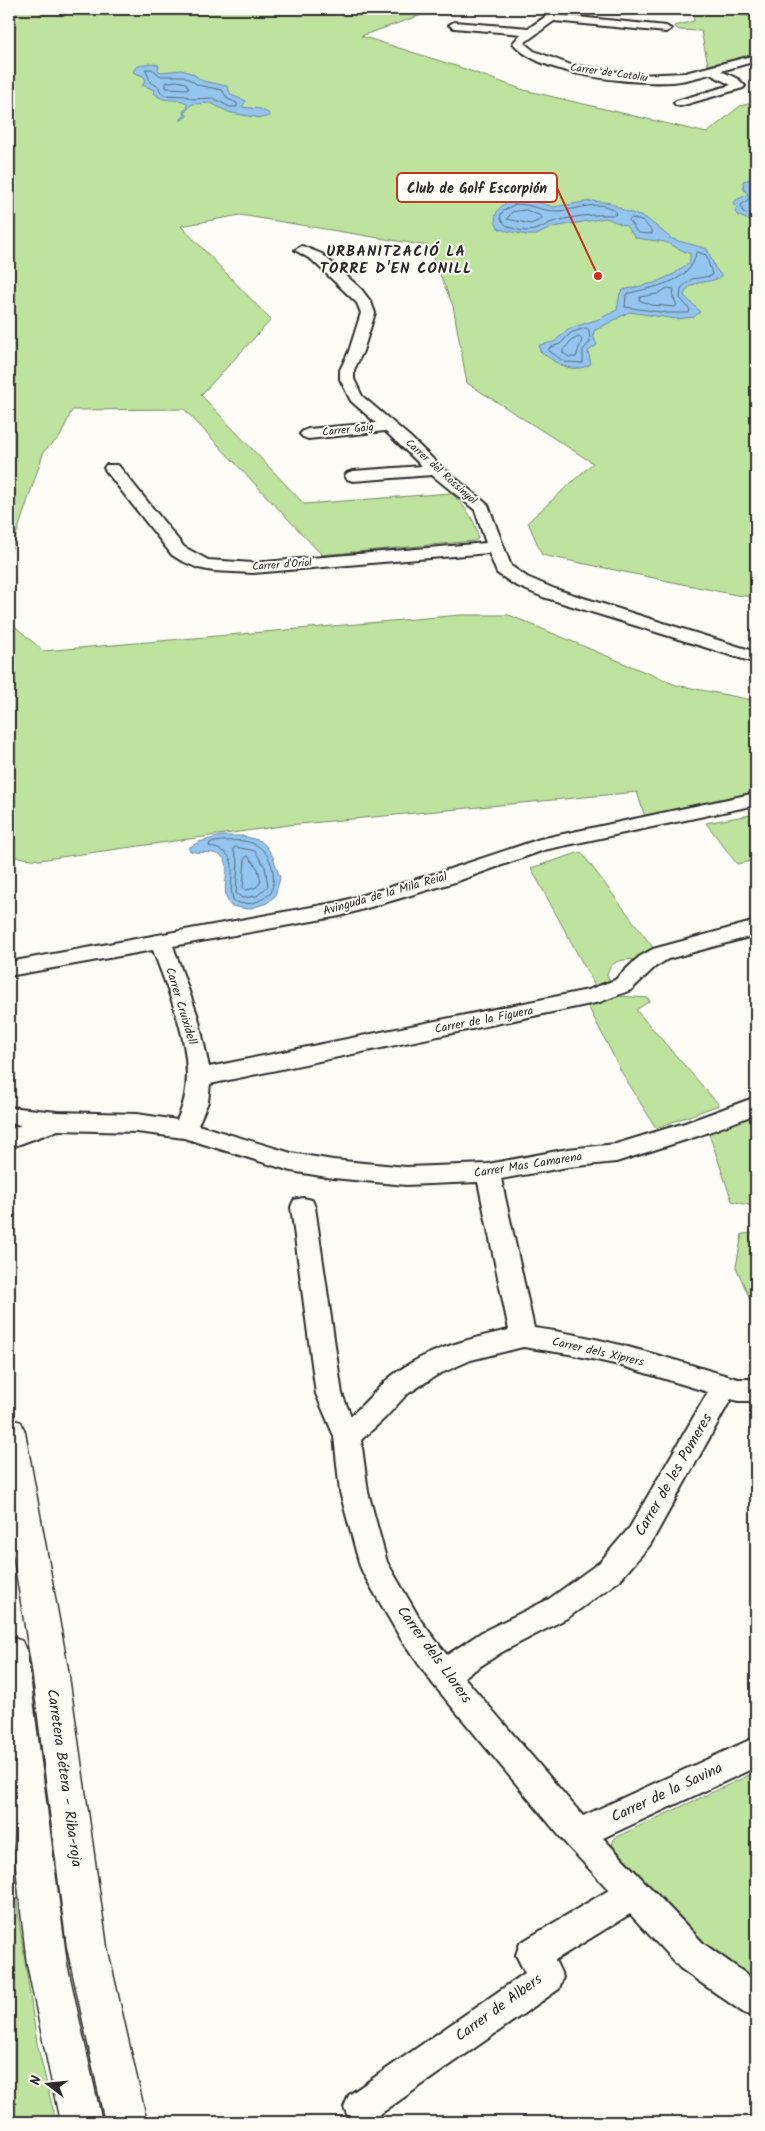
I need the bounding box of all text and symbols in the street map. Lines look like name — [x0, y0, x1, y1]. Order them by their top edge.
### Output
street label: Carrer de Cotoliu — [569, 59, 650, 87]
callout: Club de Golf Escorpión — [397, 173, 557, 202]
text: Club de Golf Escorpión — [407, 178, 547, 200]
district label: URBANITZACIÓ LA TORRE D'EN CONILL — [320, 240, 472, 281]
street label: Carrer Gaig — [321, 418, 375, 442]
street label: Carrer del Rossinyol — [401, 435, 481, 510]
street label: Carrer d'Oriol — [252, 554, 313, 576]
street label: Avinguda de la Mila Reial — [321, 867, 449, 921]
street label: Carrer Cruixidell — [160, 965, 202, 1047]
street label: Carrer de la Figuera — [433, 1001, 535, 1039]
street label: Carrer Mas Camarena — [473, 1147, 584, 1183]
street label: Carrer dels Xiprers — [550, 1332, 646, 1372]
street label: Carrer de les Pomeres — [629, 1409, 719, 1541]
street label: Carrer dels Llorers — [390, 1601, 478, 1709]
street label: Carretera Bétera - Riba-roja — [40, 1687, 88, 1869]
street label: Carrer de la Savina — [607, 1757, 727, 1829]
street label: Carrer de Albers — [450, 1968, 548, 2048]
north arrow — [22, 2058, 72, 2108]
text: N — [25, 2073, 48, 2088]

